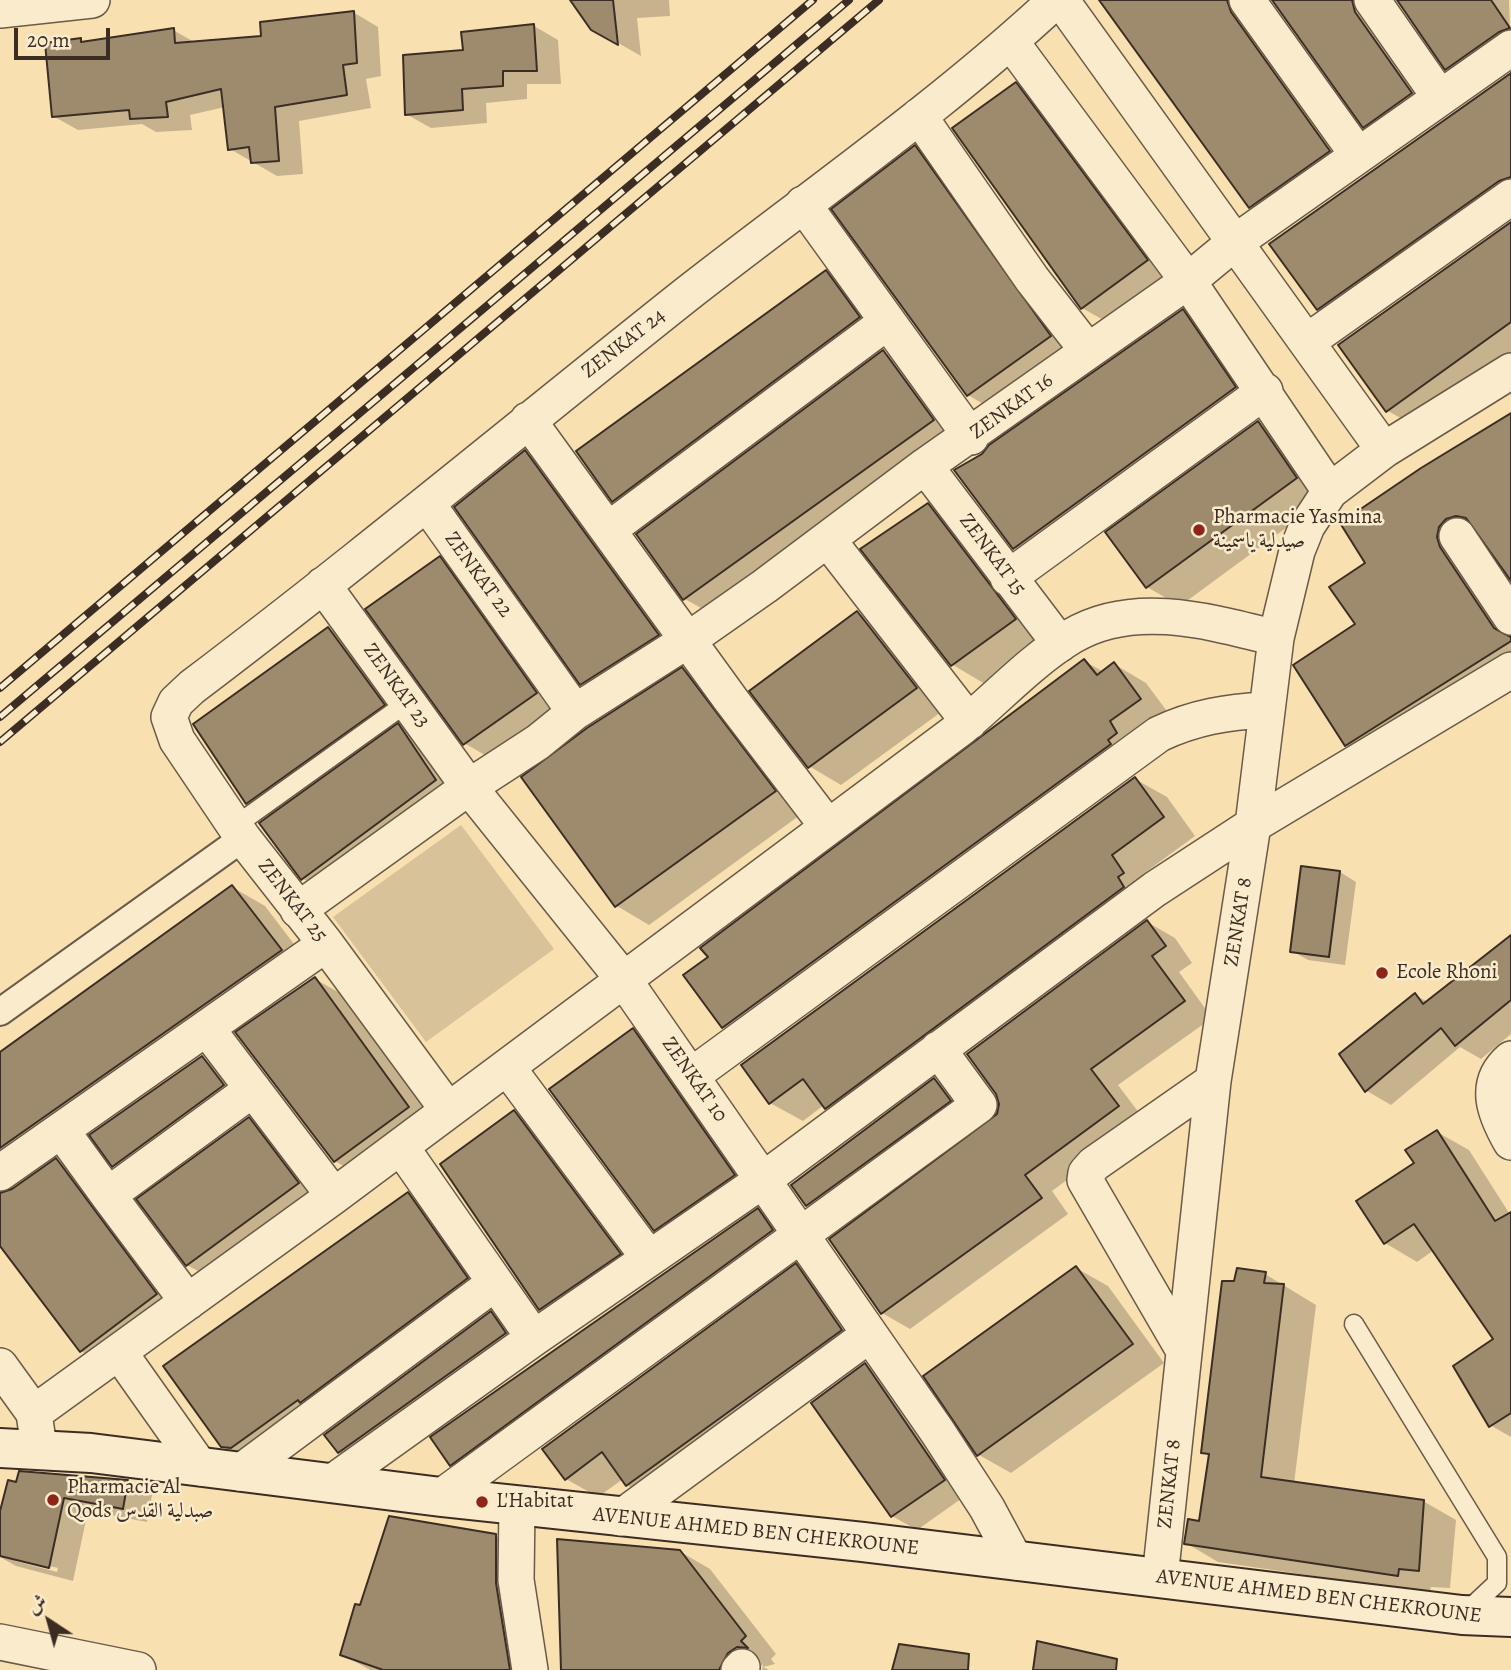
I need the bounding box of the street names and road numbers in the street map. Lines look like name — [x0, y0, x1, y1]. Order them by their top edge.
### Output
street label: ZENKAT 24 — [577, 304, 671, 384]
street label: ZENKAT 16 — [966, 368, 1058, 446]
street label: ZENKAT 15 — [953, 509, 1031, 601]
street label: ZENKAT 22 — [439, 527, 517, 623]
street label: ZENKAT 23 — [357, 639, 435, 733]
street label: ZENKAT 25 — [252, 854, 332, 948]
street label: ZENKAT 8 — [1220, 876, 1258, 968]
street label: ZENKAT 10 — [656, 1033, 732, 1127]
street label: ZENKAT 8 — [1153, 1438, 1187, 1530]
street label: AVENUE AHMED BEN CHEKROUNE — [592, 1502, 920, 1562]
street label: AVENUE AHMED BEN CHEKROUNE — [1155, 1565, 1483, 1629]

